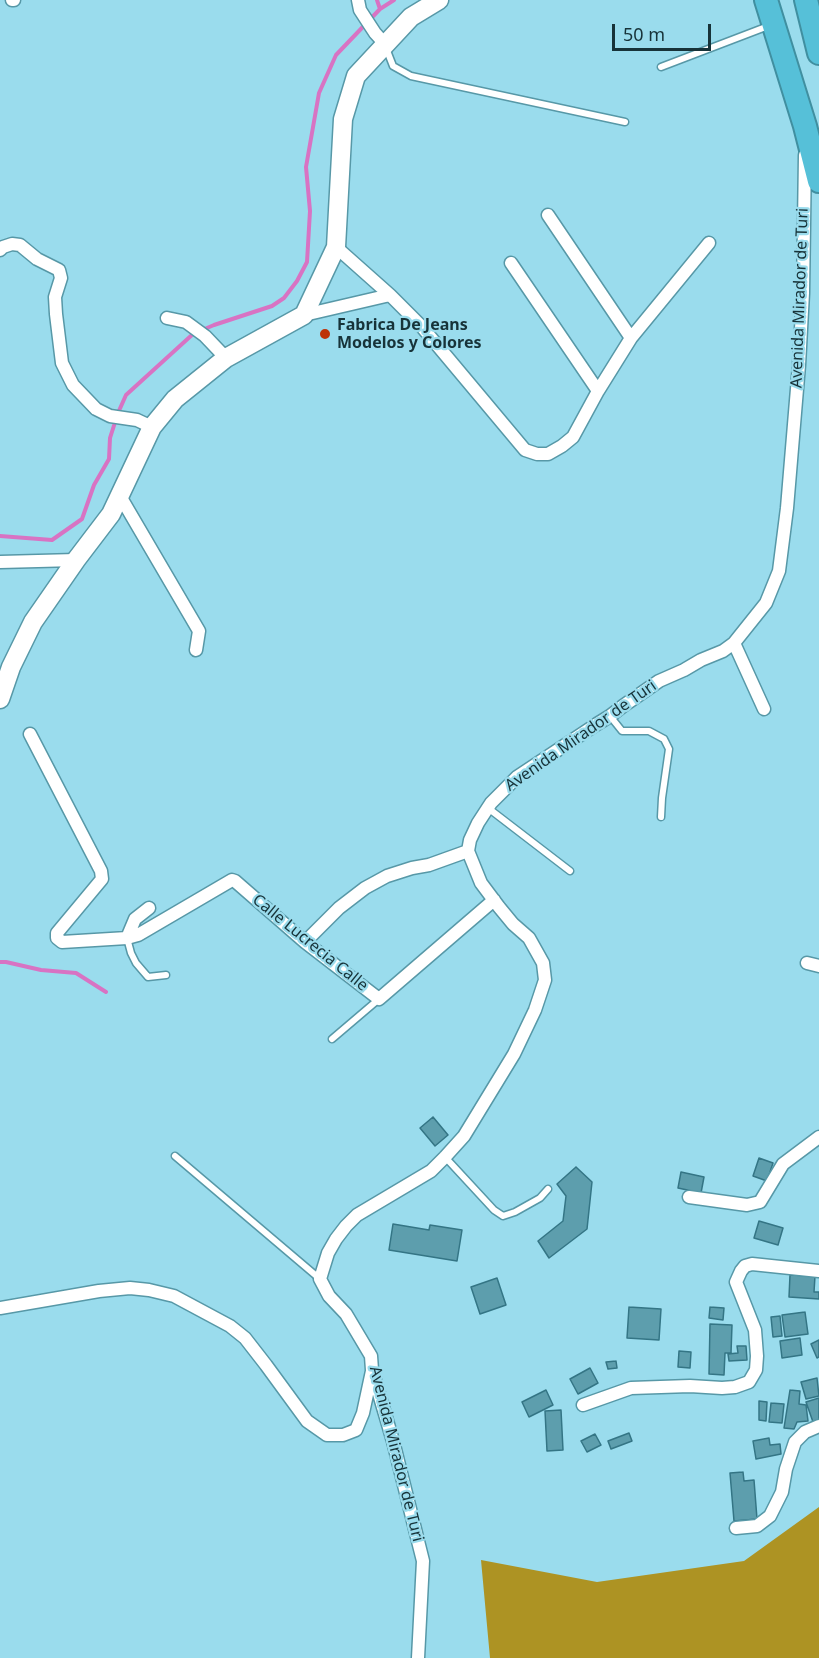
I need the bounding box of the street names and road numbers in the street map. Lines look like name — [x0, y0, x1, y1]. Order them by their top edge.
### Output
street label: Avenida Mirador de Turi — [787, 208, 813, 388]
street label: Avenida Mirador de Turi — [502, 676, 660, 796]
street label: Calle Lucrecia Calle — [248, 891, 372, 995]
street label: Avenida Mirador de Turi — [365, 1364, 427, 1544]

